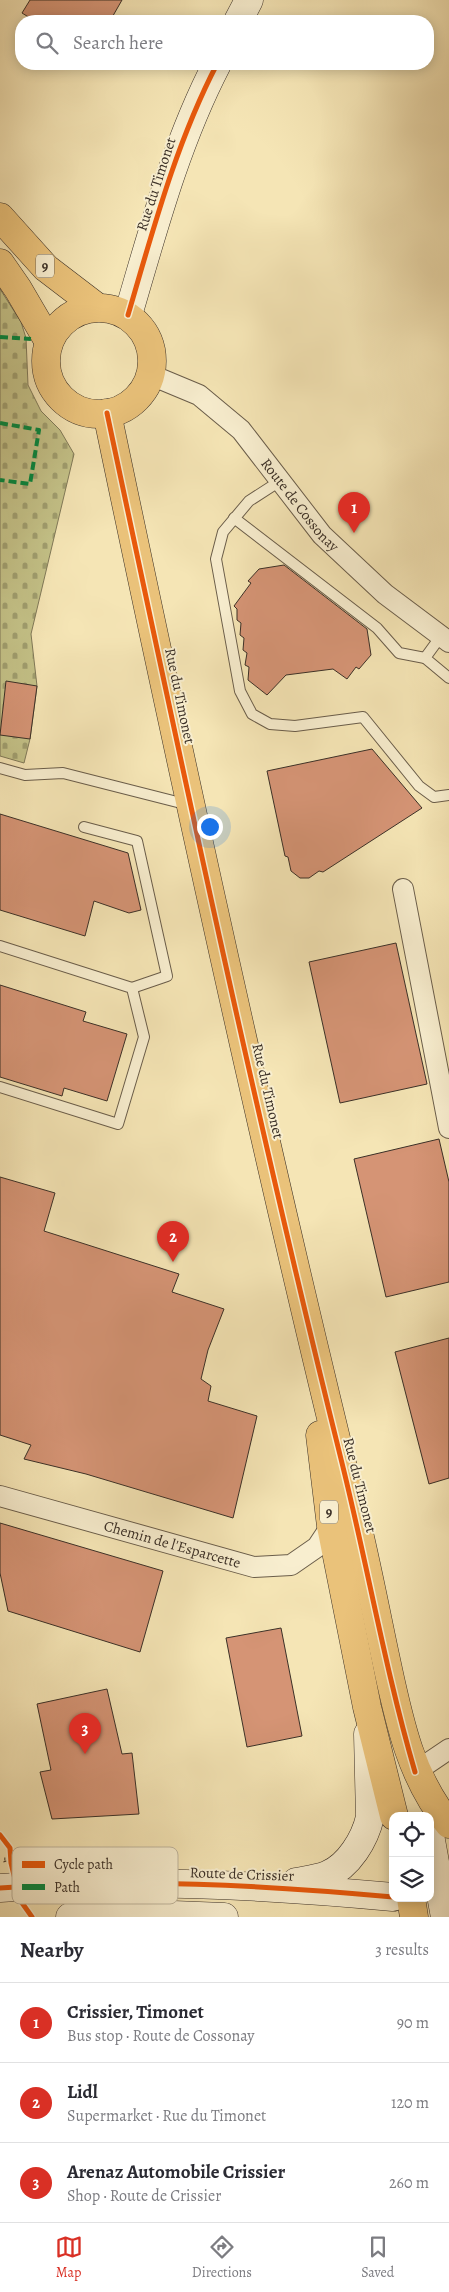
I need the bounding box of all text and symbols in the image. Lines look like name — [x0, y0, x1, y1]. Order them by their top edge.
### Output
search box — [15, 15, 434, 70]
icon: search — [33, 29, 61, 57]
text: Search here — [73, 30, 163, 56]
street label: Rue du Timonet — [131, 135, 181, 233]
road number: 9 — [36, 255, 54, 278]
street label: Route de Cossonay — [256, 454, 344, 556]
pin: 1 — [338, 492, 370, 533]
street label: Rue du Timonet — [160, 646, 200, 746]
your location — [197, 814, 223, 840]
street label: Rue du Timonet — [247, 1041, 289, 1141]
pin: 2 — [157, 1221, 189, 1262]
street label: Rue du Timonet — [339, 1435, 382, 1535]
road number: 9 — [320, 1500, 338, 1524]
street label: Chemin de l'Esparcette — [102, 1516, 243, 1573]
pin: 3 — [69, 1713, 101, 1754]
map controls — [389, 1812, 434, 1902]
button: locate — [389, 1812, 434, 1857]
legend — [12, 1847, 178, 1904]
text: Cycle path — [54, 1855, 114, 1874]
button: layers — [389, 1857, 434, 1902]
street label: Route de Crissier — [189, 1862, 295, 1886]
text: Path — [54, 1878, 81, 1897]
text: Nearby — [20, 1936, 83, 1964]
text: 3 results — [375, 1939, 429, 1961]
text: Crissier, Timonet — [67, 1999, 204, 2025]
text: 1 — [33, 2012, 39, 2034]
text: 90 m — [397, 2012, 429, 2034]
text: Bus stop · Route de Cossonay — [67, 2025, 254, 2047]
text: Lidl — [67, 2079, 98, 2105]
text: 2 — [32, 2092, 40, 2114]
text: 120 m — [391, 2092, 429, 2114]
text: Supermarket · Rue du Timonet — [67, 2105, 266, 2127]
text: Arenaz Automobile Crissier — [67, 2159, 285, 2185]
text: 3 — [33, 2172, 39, 2194]
text: 260 m — [389, 2172, 429, 2194]
text: Shop · Route de Crissier — [67, 2185, 221, 2207]
tab: Map — [55, 2233, 83, 2282]
tab: Directions — [192, 2233, 252, 2282]
tab: Saved — [361, 2233, 394, 2282]

